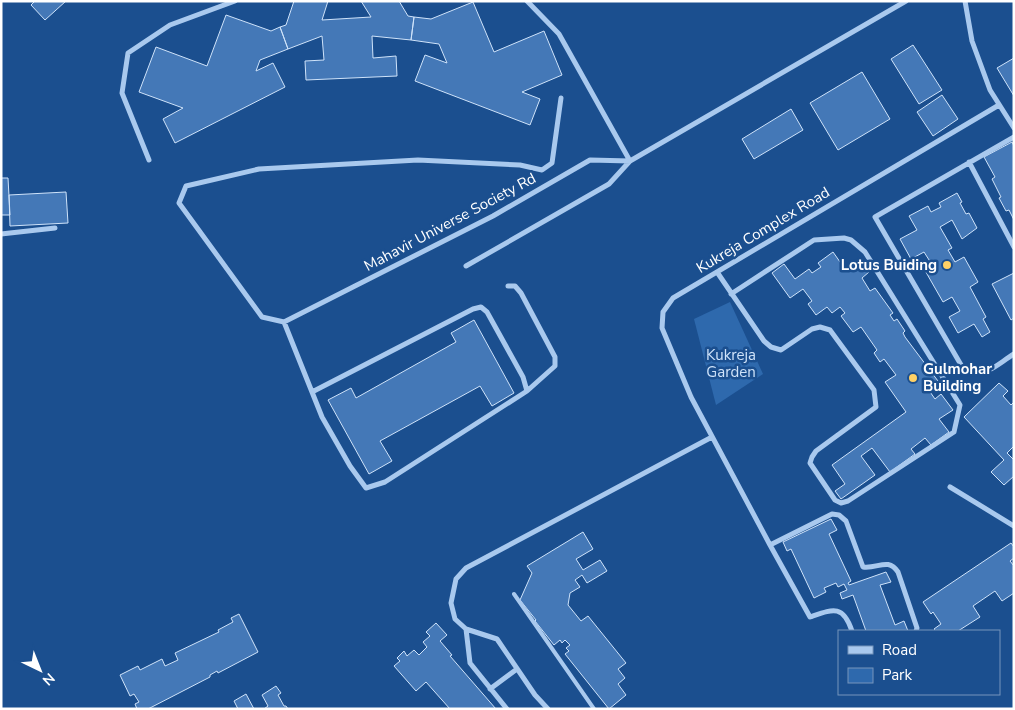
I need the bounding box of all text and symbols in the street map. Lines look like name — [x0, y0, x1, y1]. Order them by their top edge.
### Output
street label: Mahavir Universe Society Rd — [361, 168, 539, 276]
street label: Kukreja Complex Road — [693, 182, 833, 278]
place label: Lotus Buiding — [841, 255, 937, 275]
marker: Lotus Buiding — [941, 259, 953, 271]
park label: Kukreja Garden — [706, 345, 756, 382]
place label: Gulmohar Building — [923, 359, 992, 396]
marker: Gulmohar Building — [907, 372, 919, 384]
legend — [838, 630, 1000, 695]
text: Road — [882, 640, 917, 660]
north arrow — [15, 645, 65, 695]
text: Park — [882, 665, 912, 685]
text: N — [38, 669, 59, 690]

